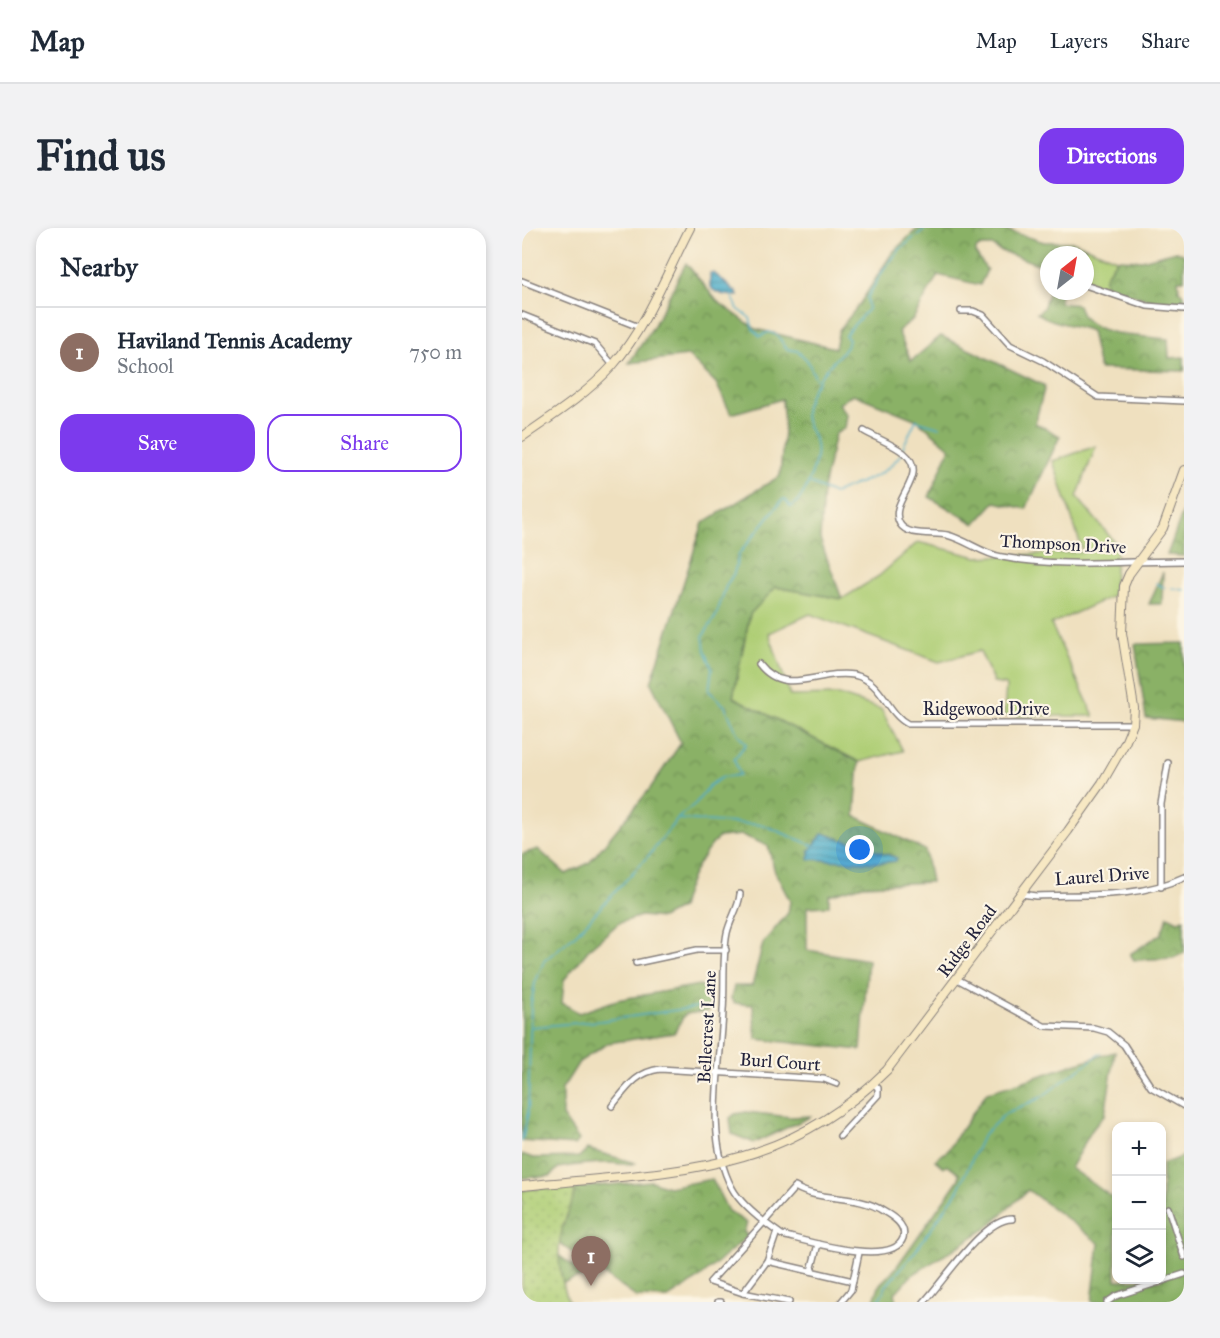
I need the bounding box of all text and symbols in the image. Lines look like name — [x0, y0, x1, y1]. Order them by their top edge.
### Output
text: Map — [30, 24, 85, 59]
text: Map — [976, 28, 1017, 54]
text: Layers — [1050, 28, 1108, 54]
text: Share — [1141, 28, 1190, 54]
button: Directions — [1039, 128, 1184, 184]
text: Find us — [36, 130, 166, 182]
north arrow — [1040, 246, 1094, 300]
text: Nearby — [60, 251, 138, 283]
text: Haviland Tennis Academy — [117, 327, 352, 354]
text: 1 — [76, 340, 83, 364]
text: 750 m — [409, 340, 462, 364]
text: School — [117, 354, 174, 378]
button: Save — [60, 414, 255, 472]
button: Share — [267, 414, 462, 472]
street label: Thompson Drive — [999, 530, 1127, 558]
street label: Ridgewood Drive — [922, 698, 1050, 721]
your location — [845, 835, 874, 864]
street label: Laurel Drive — [1054, 862, 1150, 890]
street label: Ridge Road — [933, 901, 1002, 982]
street label: Bellecrest Lane — [693, 970, 721, 1084]
street label: Burl Court — [739, 1048, 822, 1076]
map controls — [1112, 1122, 1166, 1284]
button: + — [1112, 1122, 1166, 1176]
button: − — [1112, 1176, 1166, 1230]
button: layers — [1112, 1230, 1166, 1284]
pin: 1 — [572, 1236, 610, 1286]

